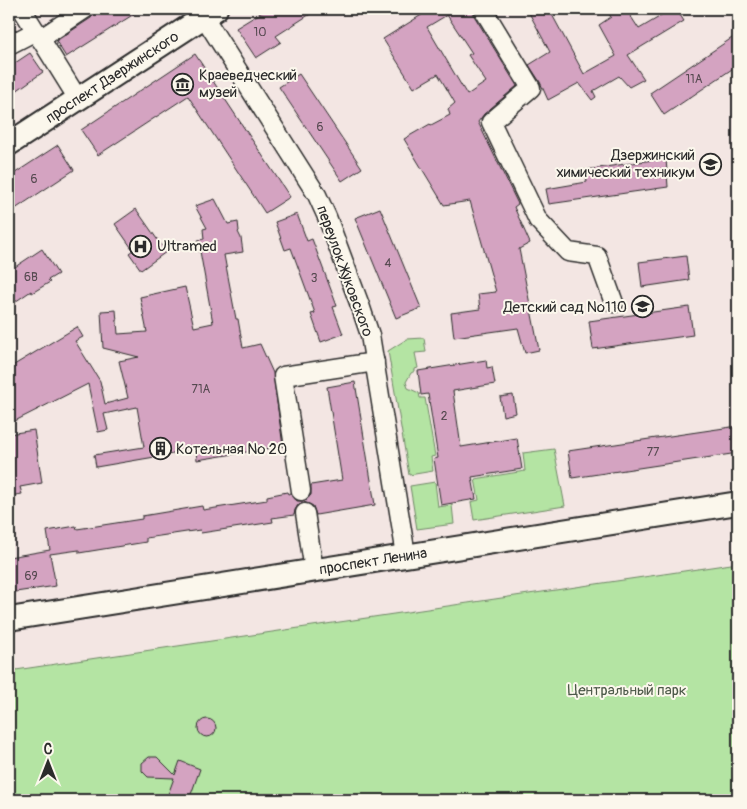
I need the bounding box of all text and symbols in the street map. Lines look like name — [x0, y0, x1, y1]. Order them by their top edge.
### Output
house number: 10 — [254, 25, 266, 40]
street label: проспект Дзержинского — [42, 27, 182, 128]
place label: Краеведческий музей — [199, 66, 297, 102]
museum icon: Краеведческий музей — [171, 72, 195, 96]
house number: 11А — [685, 72, 703, 87]
house number: 6 — [317, 120, 324, 135]
place label: Дзержинский химический техникум — [556, 146, 695, 182]
school or university icon: Дзержинский химический техникум — [699, 152, 723, 176]
house number: 6 — [31, 172, 38, 187]
street label: переулок Жуковского — [312, 203, 377, 339]
hospital icon: Ultramed — [129, 234, 153, 258]
place label: Ultramed — [157, 237, 217, 256]
house number: 4 — [385, 256, 392, 271]
house number: 6В — [24, 270, 38, 285]
house number: 3 — [311, 271, 318, 286]
school or university icon: Детский сад №110 — [631, 295, 655, 319]
place label: Детский сад №110 — [503, 298, 627, 317]
house number: 71А — [192, 382, 211, 397]
house number: 2 — [441, 409, 448, 424]
building icon: Котельная № 20 — [148, 437, 172, 461]
place label: Котельная № 20 — [176, 440, 287, 459]
house number: 77 — [647, 445, 660, 460]
street label: проспект Ленина — [318, 544, 428, 579]
house number: 69 — [24, 569, 38, 584]
park label: Центральный парк — [568, 681, 687, 700]
north arrow — [22, 736, 72, 786]
text: С — [44, 741, 53, 758]

